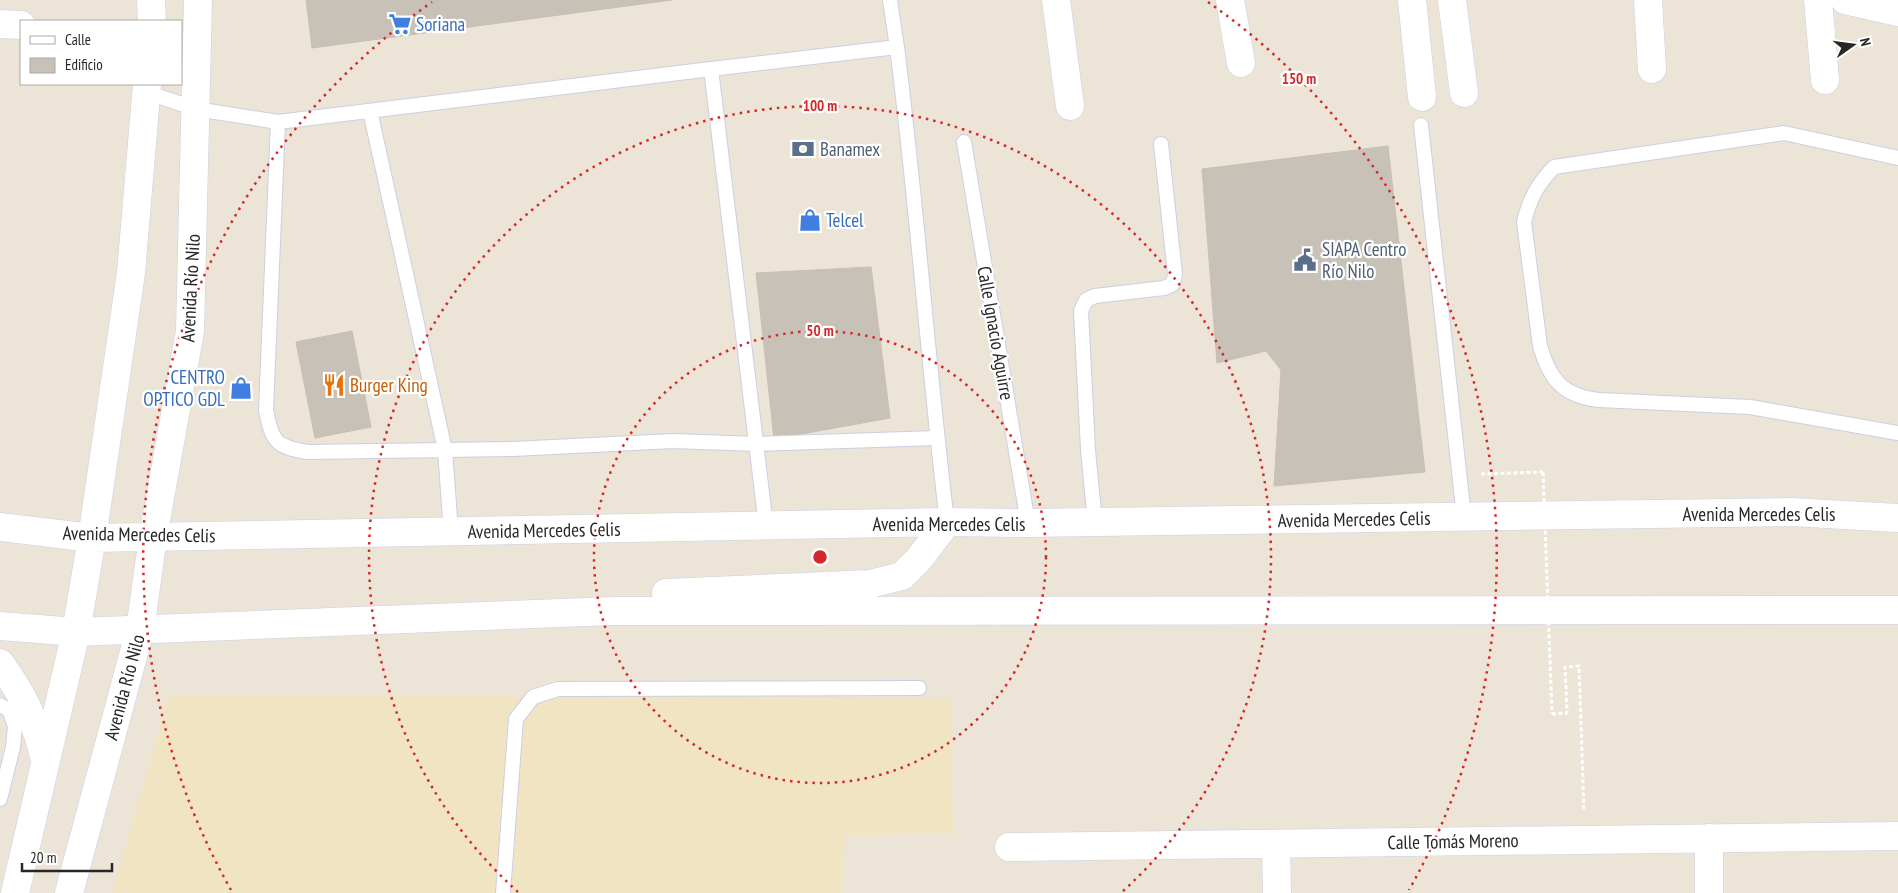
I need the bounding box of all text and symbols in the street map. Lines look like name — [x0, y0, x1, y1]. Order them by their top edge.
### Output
supermarket icon: Soriana — [387, 11, 413, 37]
place label: Soriana — [416, 12, 465, 36]
legend — [20, 20, 182, 85]
north arrow — [1828, 20, 1878, 70]
text: Calle — [65, 30, 91, 49]
text: N — [1856, 36, 1875, 48]
text: Edificio — [65, 55, 103, 74]
text: 150 m — [1282, 69, 1316, 88]
text: 100 m — [803, 96, 837, 115]
bank icon: Banamex — [790, 136, 816, 162]
place label: Banamex — [820, 137, 880, 161]
shop icon: Telcel — [797, 207, 823, 233]
place label: Telcel — [826, 208, 864, 232]
street label: Avenida Río Nilo — [175, 233, 205, 343]
place label: SIAPA Centro Río Nilo — [1322, 237, 1407, 283]
public building icon: SIAPA Centro Río Nilo — [1292, 247, 1318, 273]
street label: Calle Ignacio Aguirre — [972, 264, 1020, 402]
text: 50 m — [806, 321, 834, 340]
place label: CENTRO OPTICO GDL — [143, 365, 225, 411]
restaurant icon: Burger King — [321, 372, 347, 398]
place label: Burger King — [350, 373, 428, 397]
shop icon: CENTRO OPTICO GDL — [228, 375, 254, 401]
street label: Avenida Mercedes Celis — [1683, 502, 1835, 526]
street label: Avenida Mercedes Celis — [1277, 506, 1431, 532]
street label: Avenida Mercedes Celis — [873, 512, 1025, 536]
street label: Avenida Mercedes Celis — [467, 517, 621, 543]
street label: Avenida Mercedes Celis — [62, 521, 216, 547]
centre of rings — [811, 548, 829, 566]
street label: Avenida Río Nilo — [98, 632, 150, 742]
street label: Calle Tomás Moreno — [1387, 828, 1519, 854]
scale bar — [22, 840, 112, 872]
text: 20 m — [30, 848, 56, 867]

